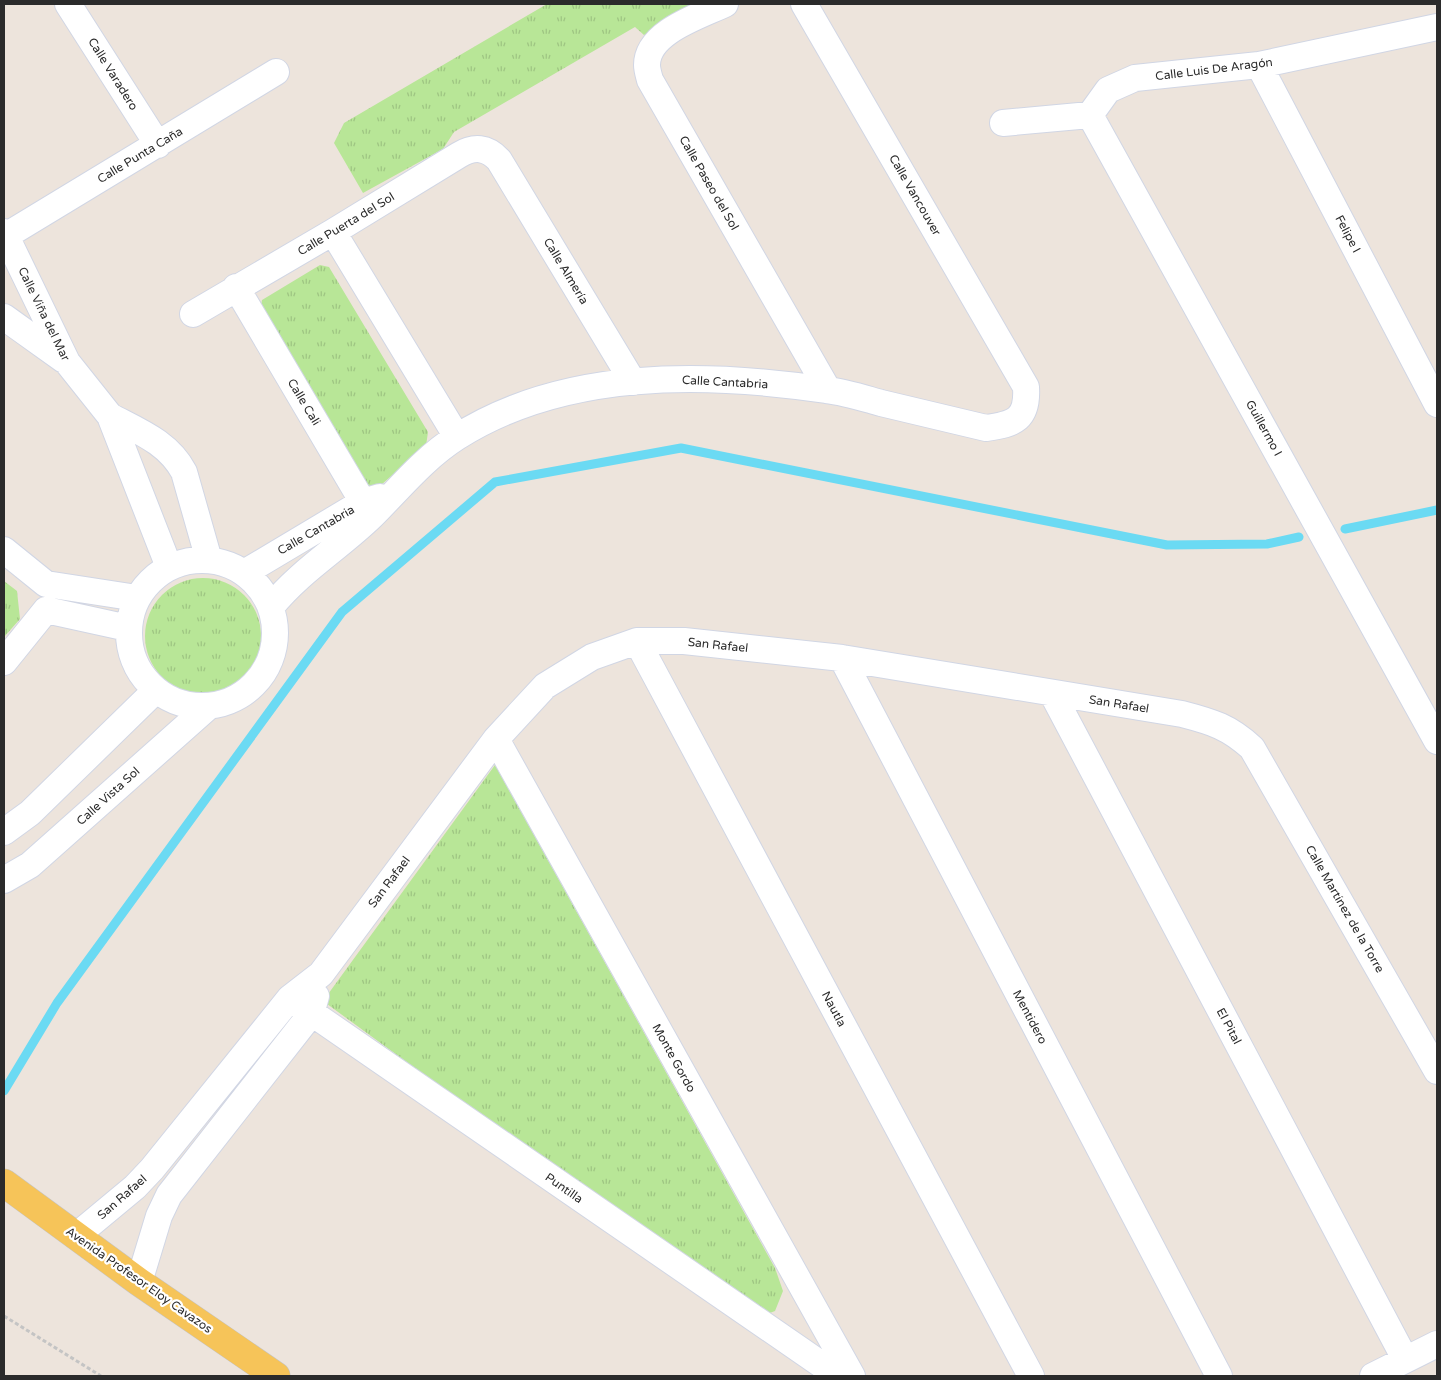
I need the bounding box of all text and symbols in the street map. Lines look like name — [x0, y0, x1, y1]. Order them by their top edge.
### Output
street label: Calle Varadero — [85, 35, 141, 113]
street label: Calle Luis De Aragón — [1155, 55, 1273, 83]
street label: Calle Punta Caña — [95, 124, 185, 186]
street label: Calle Paseo del Sol — [676, 133, 742, 233]
street label: Calle Vancouver — [886, 152, 944, 238]
street label: Calle Puerta del Sol — [295, 190, 397, 258]
street label: Felipe I — [1332, 213, 1364, 255]
street label: Calle Almería — [541, 235, 591, 307]
street label: Calle Viña del Mar — [15, 265, 73, 364]
street label: Calle Cantabria — [681, 373, 769, 391]
street label: Calle Cali — [285, 376, 323, 428]
street label: Guillermo I — [1243, 398, 1285, 458]
street label: Calle Cantabria — [275, 502, 357, 558]
street label: San Rafael — [687, 635, 749, 655]
street label: San Rafael — [1088, 692, 1150, 716]
street label: Calle Vista Sol — [74, 764, 142, 828]
street label: Calle Martínez de la Torre — [1303, 843, 1387, 975]
street label: San Rafael — [365, 854, 413, 910]
street label: Mentidero — [1010, 988, 1050, 1046]
street label: Nautla — [819, 989, 849, 1029]
street label: El Pital — [1214, 1005, 1244, 1047]
street label: Monte Gordo — [649, 1021, 699, 1095]
street label: Puntilla — [542, 1170, 586, 1206]
street label: San Rafael — [95, 1172, 149, 1222]
street label: Avenida Profesor Eloy Cavazos — [63, 1224, 215, 1336]

